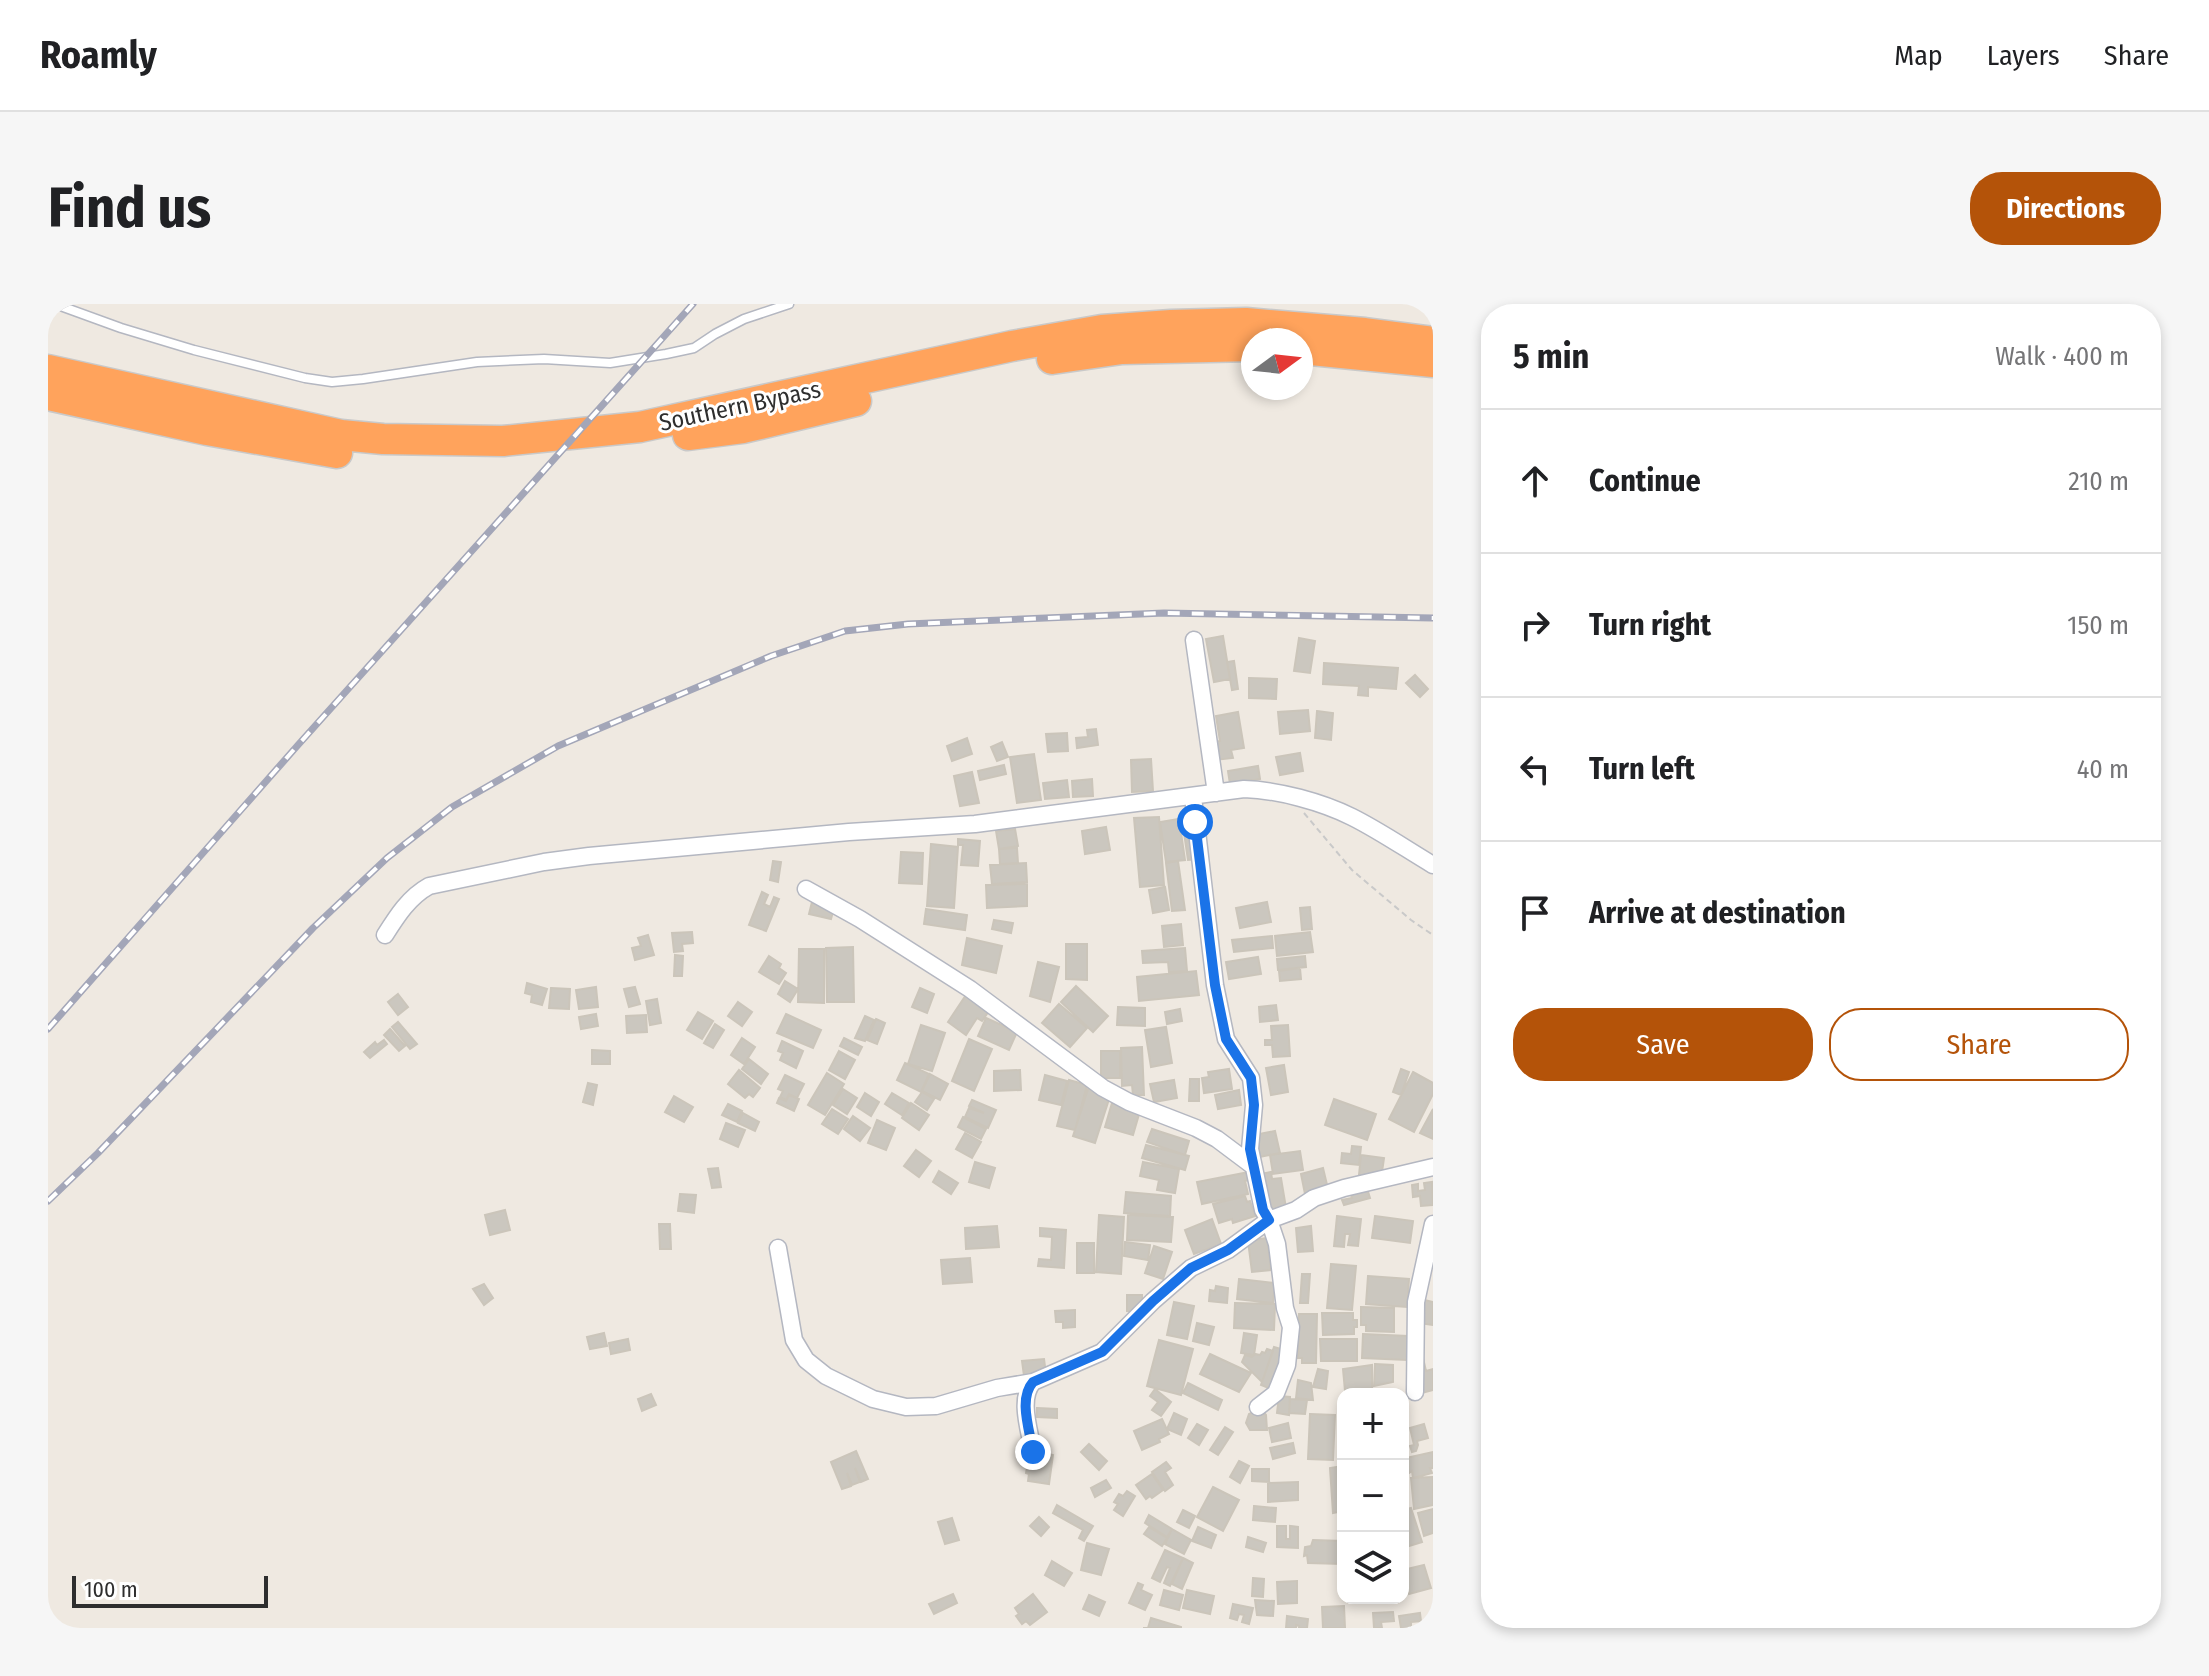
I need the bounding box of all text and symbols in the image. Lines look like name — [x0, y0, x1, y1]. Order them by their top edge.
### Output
text: Roamly — [40, 32, 157, 78]
text: Map — [1894, 39, 1943, 72]
text: Layers — [1987, 39, 2060, 72]
text: Share — [2104, 39, 2169, 72]
button: Directions — [1970, 172, 2161, 245]
text: Find us — [48, 175, 211, 242]
north arrow — [1241, 328, 1313, 400]
text: 5 min — [1513, 336, 1589, 377]
text: Walk · 400 m — [1995, 341, 2129, 372]
street label: Southern Bypass — [657, 375, 823, 437]
icon: ahead — [1513, 459, 1557, 503]
text: Continue — [1589, 463, 1701, 499]
text: 210 m — [2068, 466, 2129, 497]
icon: right — [1513, 603, 1557, 647]
text: Turn right — [1589, 607, 1711, 643]
text: 150 m — [2067, 610, 2129, 641]
icon: left — [1513, 747, 1557, 791]
text: Turn left — [1589, 751, 1695, 787]
text: 40 m — [2077, 754, 2129, 785]
route start — [1177, 804, 1213, 840]
icon: arrive — [1513, 891, 1557, 935]
text: Arrive at destination — [1589, 895, 1846, 931]
button: Save — [1513, 1008, 1813, 1081]
button: Share — [1829, 1008, 2129, 1081]
map controls — [1337, 1388, 1409, 1604]
button: + — [1337, 1388, 1409, 1460]
route end — [1015, 1434, 1051, 1470]
button: − — [1337, 1460, 1409, 1532]
button: layers — [1337, 1532, 1409, 1604]
scale bar — [72, 1572, 268, 1608]
text: 100 m — [84, 1576, 138, 1603]

